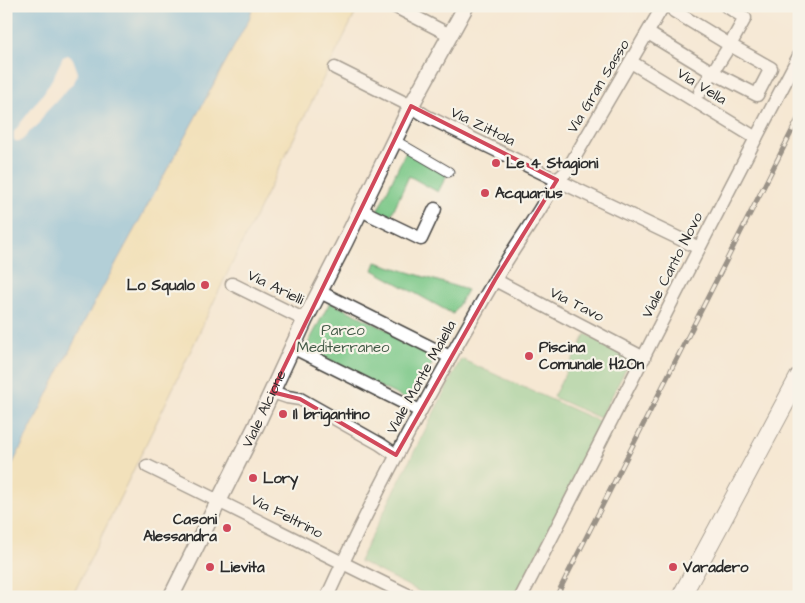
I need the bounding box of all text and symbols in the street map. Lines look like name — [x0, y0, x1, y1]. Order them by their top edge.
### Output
street label: Via Gran Sasso — [562, 35, 635, 137]
street label: Via Vella — [673, 63, 731, 110]
street label: Via Zittola — [447, 102, 519, 151]
place label: Le 4 Stagioni — [506, 153, 599, 176]
marker: Le 4 Stagioni — [490, 157, 502, 169]
place label: Acquarius — [495, 183, 563, 204]
marker: Acquarius — [479, 187, 491, 199]
street label: Viale Canto Novo — [637, 208, 708, 322]
street label: Via Arielli — [244, 265, 308, 310]
place label: Lo Squalo — [127, 275, 196, 296]
marker: Lo Squalo — [199, 279, 211, 291]
street label: Via Tavo — [546, 282, 608, 327]
street label: Viale Monte Maiella — [381, 316, 462, 438]
park label: Parco Mediterraneo — [297, 320, 390, 358]
place label: Piscina Comunale H2On — [539, 337, 645, 375]
marker: Piscina Comunale H2On — [523, 350, 535, 362]
street label: Viale Alcione — [237, 367, 292, 451]
place label: Il brigantino — [293, 404, 370, 427]
marker: Il brigantino — [277, 408, 289, 420]
place label: Lory — [263, 468, 299, 490]
marker: Lory — [247, 472, 259, 484]
street label: Via Feltrino — [247, 489, 327, 544]
place label: Casoni Alessandra — [143, 509, 218, 547]
marker: Casoni Alessandra — [221, 522, 233, 534]
place label: Lievita — [220, 557, 265, 578]
place label: Varadero — [682, 557, 749, 578]
marker: Lievita — [204, 561, 216, 573]
marker: Varadero — [667, 561, 679, 573]

